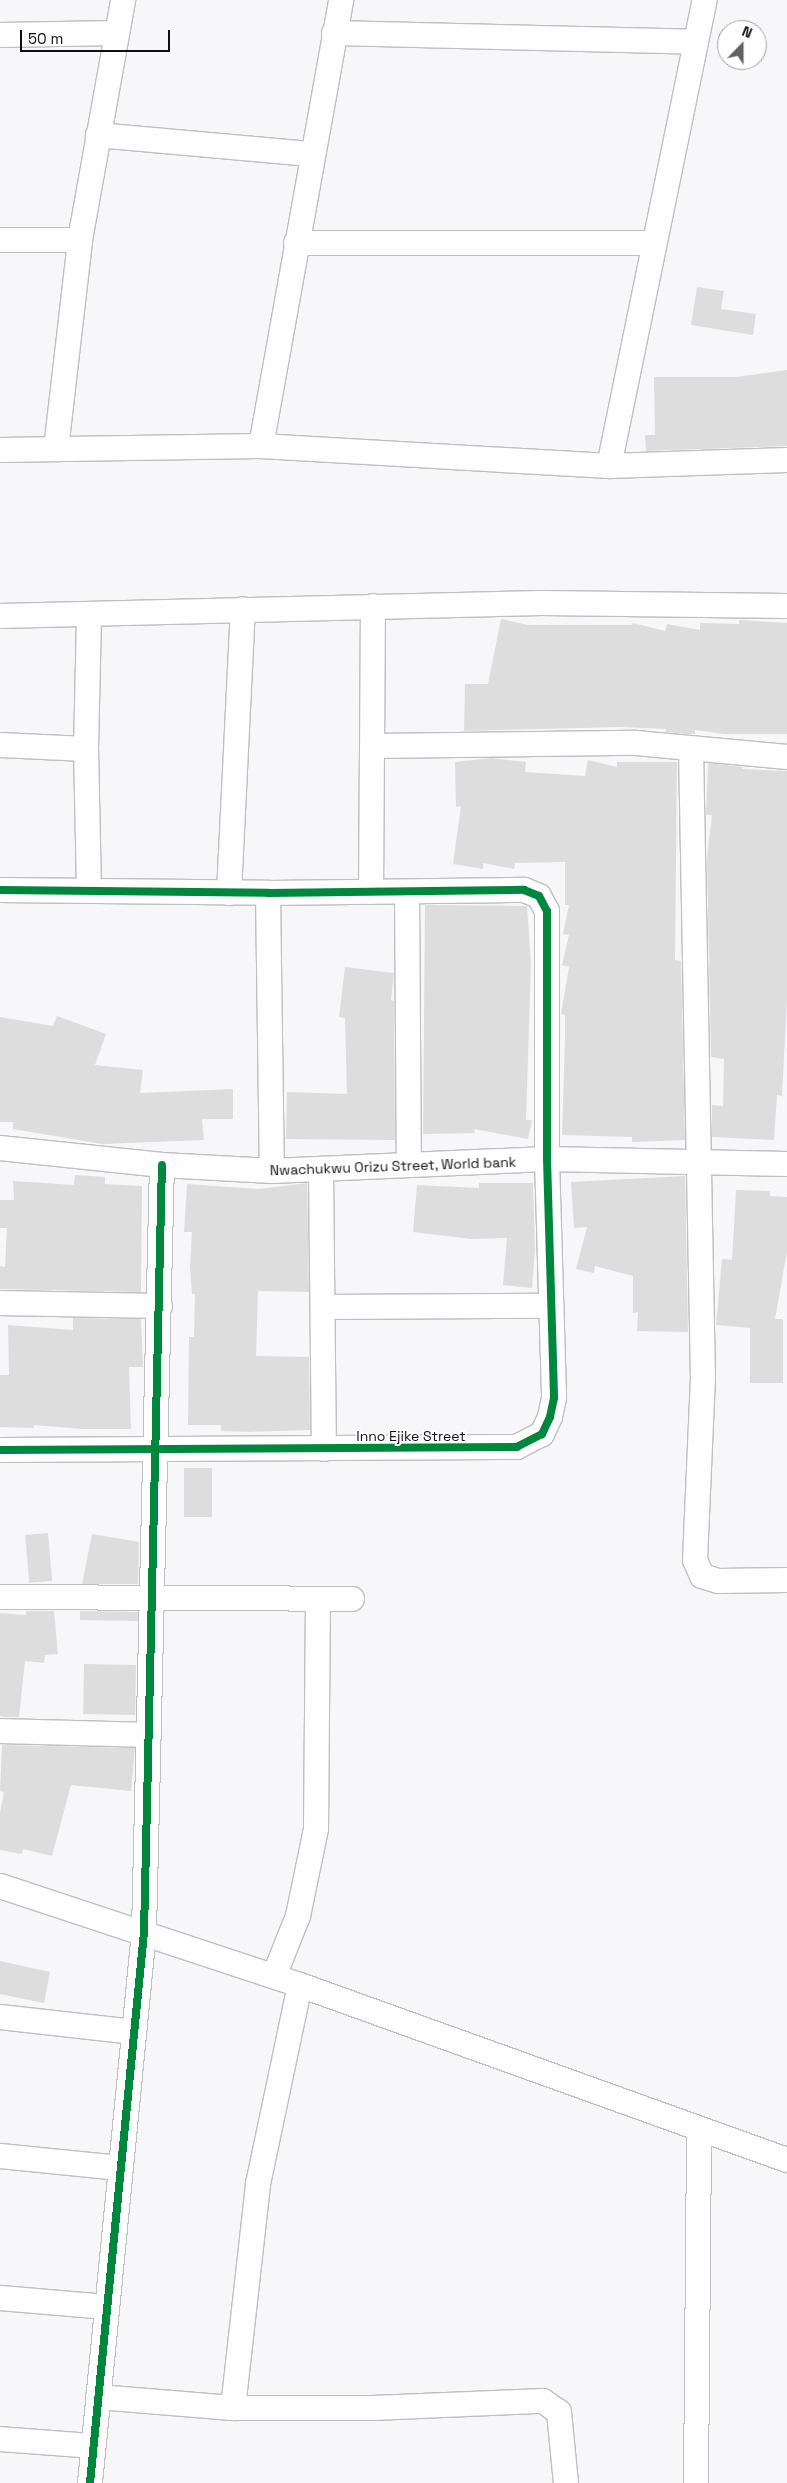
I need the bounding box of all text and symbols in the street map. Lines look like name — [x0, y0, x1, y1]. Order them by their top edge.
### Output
scale bar — [22, 20, 172, 52]
north arrow — [717, 20, 767, 70]
text: N — [740, 22, 755, 42]
text: 50 m — [28, 29, 63, 48]
street label: Nwachukwu Orizu Street, World bank — [269, 1153, 517, 1179]
street label: Inno Ejike Street — [356, 1428, 466, 1444]

